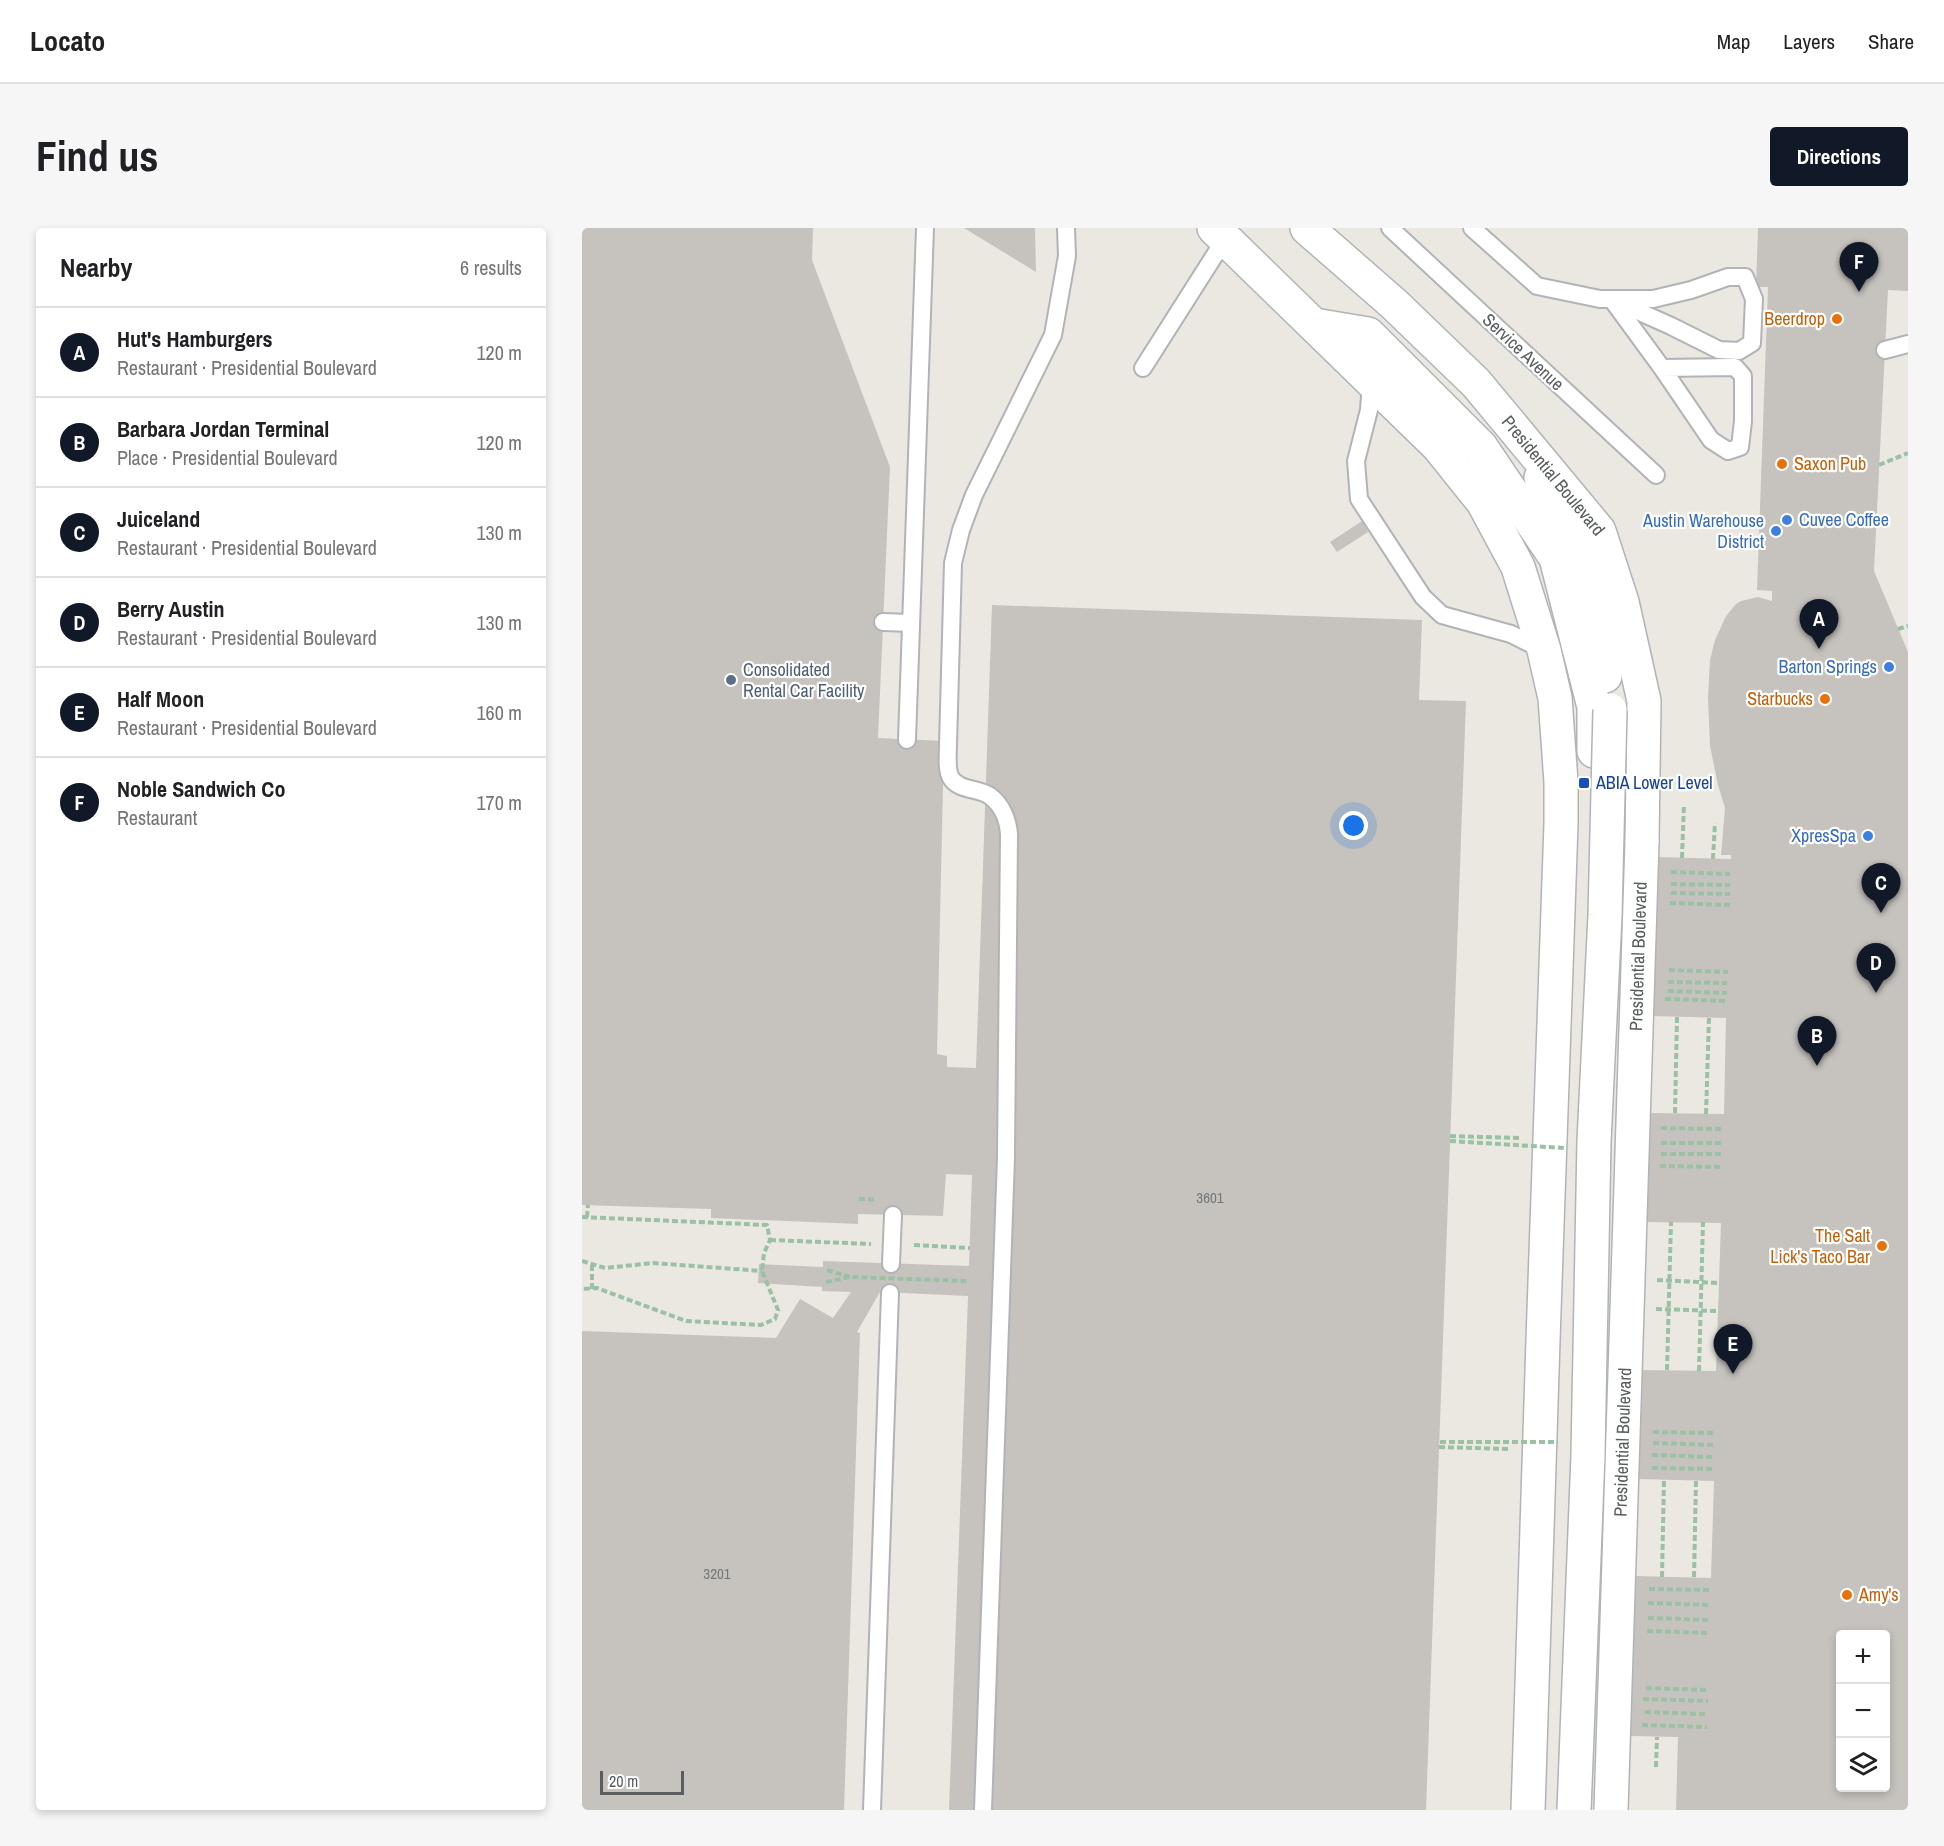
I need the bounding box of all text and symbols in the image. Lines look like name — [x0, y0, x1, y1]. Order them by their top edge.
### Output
text: Locato — [30, 22, 105, 60]
text: Map — [1717, 27, 1750, 56]
text: Layers — [1783, 27, 1835, 56]
text: Share — [1868, 27, 1914, 56]
button: Directions — [1770, 127, 1908, 186]
text: Find us — [36, 128, 158, 184]
pin: F — [1840, 242, 1878, 292]
text: Nearby — [60, 250, 132, 285]
text: 6 results — [460, 254, 522, 281]
place label: Beerdrop — [1764, 306, 1825, 331]
street label: Service Avenue — [1477, 307, 1570, 396]
marker: Beerdrop — [1830, 312, 1844, 326]
text: Hut's Hamburgers — [117, 324, 273, 354]
text: A — [74, 339, 85, 366]
text: 120 m — [476, 339, 522, 366]
text: Restaurant · Presidential Boulevard — [117, 354, 377, 381]
street label: Presidential Boulevard — [1496, 410, 1611, 541]
text: Barbara Jordan Terminal — [117, 414, 329, 444]
text: B — [74, 429, 85, 456]
text: 120 m — [476, 429, 522, 456]
text: Place · Presidential Boulevard — [117, 444, 338, 471]
place label: Saxon Pub — [1794, 451, 1866, 476]
marker: Saxon Pub — [1775, 457, 1789, 471]
text: Juiceland — [117, 504, 200, 534]
place label: Cuvee Coffee — [1799, 507, 1889, 532]
place label: Austin Warehouse District — [1642, 508, 1764, 554]
marker: Cuvee Coffee — [1780, 513, 1794, 527]
text: C — [74, 519, 85, 546]
text: 130 m — [476, 519, 522, 546]
marker: Austin Warehouse District — [1769, 524, 1783, 538]
text: Restaurant · Presidential Boulevard — [117, 534, 377, 561]
text: Berry Austin — [117, 594, 225, 624]
pin: A — [1800, 600, 1838, 649]
text: D — [74, 609, 85, 636]
text: 130 m — [476, 609, 522, 636]
text: Restaurant · Presidential Boulevard — [117, 624, 377, 651]
place label: Barton Springs — [1779, 654, 1877, 679]
place label: Consolidated Rental Car Facility — [743, 657, 865, 703]
marker: Barton Springs — [1882, 660, 1896, 674]
marker: Consolidated Rental Car Facility — [724, 673, 738, 687]
text: Half Moon — [117, 684, 204, 714]
place label: Starbucks — [1747, 686, 1813, 711]
marker: Starbucks — [1818, 692, 1832, 706]
text: E — [74, 699, 85, 726]
text: 160 m — [476, 699, 522, 726]
text: Restaurant · Presidential Boulevard — [117, 714, 377, 741]
place label: ABIA Lower Level — [1595, 770, 1713, 795]
text: Noble Sandwich Co — [117, 774, 285, 804]
marker: ABIA Lower Level — [1577, 776, 1591, 790]
text: F — [74, 789, 85, 816]
text: 170 m — [476, 789, 522, 816]
text: Restaurant — [117, 804, 197, 831]
your location — [1339, 811, 1368, 840]
place label: XpresSpa — [1791, 823, 1856, 848]
marker: XpresSpa — [1861, 829, 1875, 843]
pin: C — [1862, 864, 1900, 913]
street label: Presidential Boulevard — [1623, 881, 1653, 1032]
pin: D — [1856, 944, 1896, 993]
pin: B — [1798, 1016, 1836, 1066]
house number: 3601 — [1196, 1187, 1224, 1208]
place label: The Salt Lick's Taco Bar — [1770, 1223, 1870, 1269]
marker: The Salt Lick's Taco Bar — [1875, 1239, 1889, 1253]
pin: E — [1714, 1324, 1752, 1374]
street label: Presidential Boulevard — [1607, 1367, 1637, 1517]
house number: 3201 — [703, 1563, 731, 1584]
place label: Amy's — [1858, 1582, 1899, 1607]
marker: Amy's — [1840, 1588, 1854, 1602]
map controls — [1836, 1630, 1890, 1792]
button: + — [1836, 1630, 1890, 1684]
button: − — [1836, 1684, 1890, 1738]
button: layers — [1836, 1738, 1890, 1792]
scale bar — [600, 1768, 684, 1796]
text: 20 m — [609, 1770, 638, 1792]

